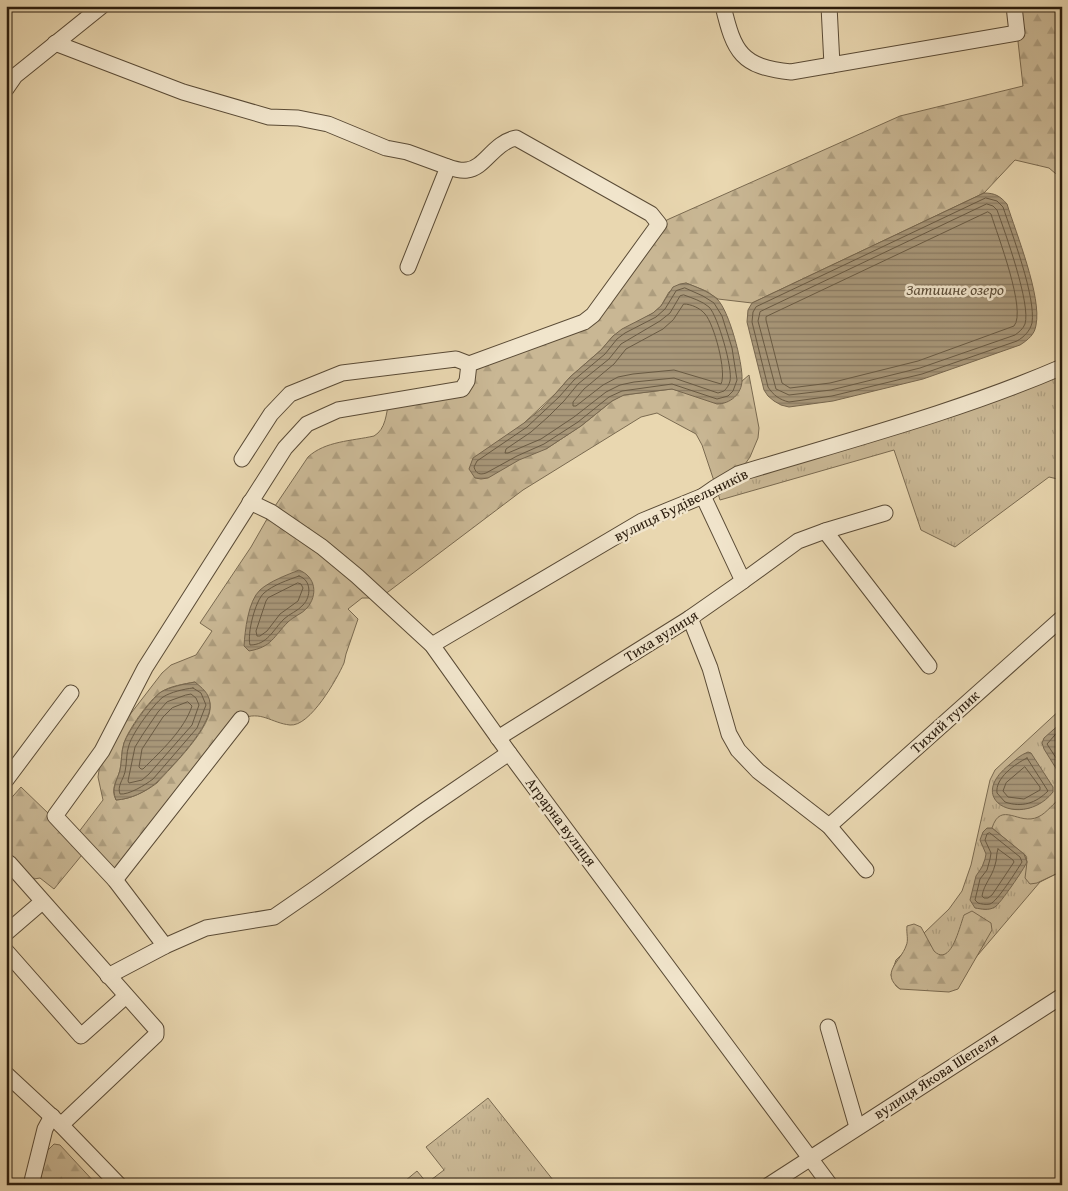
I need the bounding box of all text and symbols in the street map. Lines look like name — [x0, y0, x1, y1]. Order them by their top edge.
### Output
water label: Затишне озеро — [906, 277, 1004, 301]
street label: вулиця Будівельників — [610, 463, 751, 546]
street label: Тиха вулиця — [620, 604, 702, 667]
street label: Тихий тупик — [906, 685, 984, 758]
street label: Аграрна вулиця — [521, 773, 602, 871]
street label: вулиця Якова Шепеля — [869, 1027, 1002, 1124]

